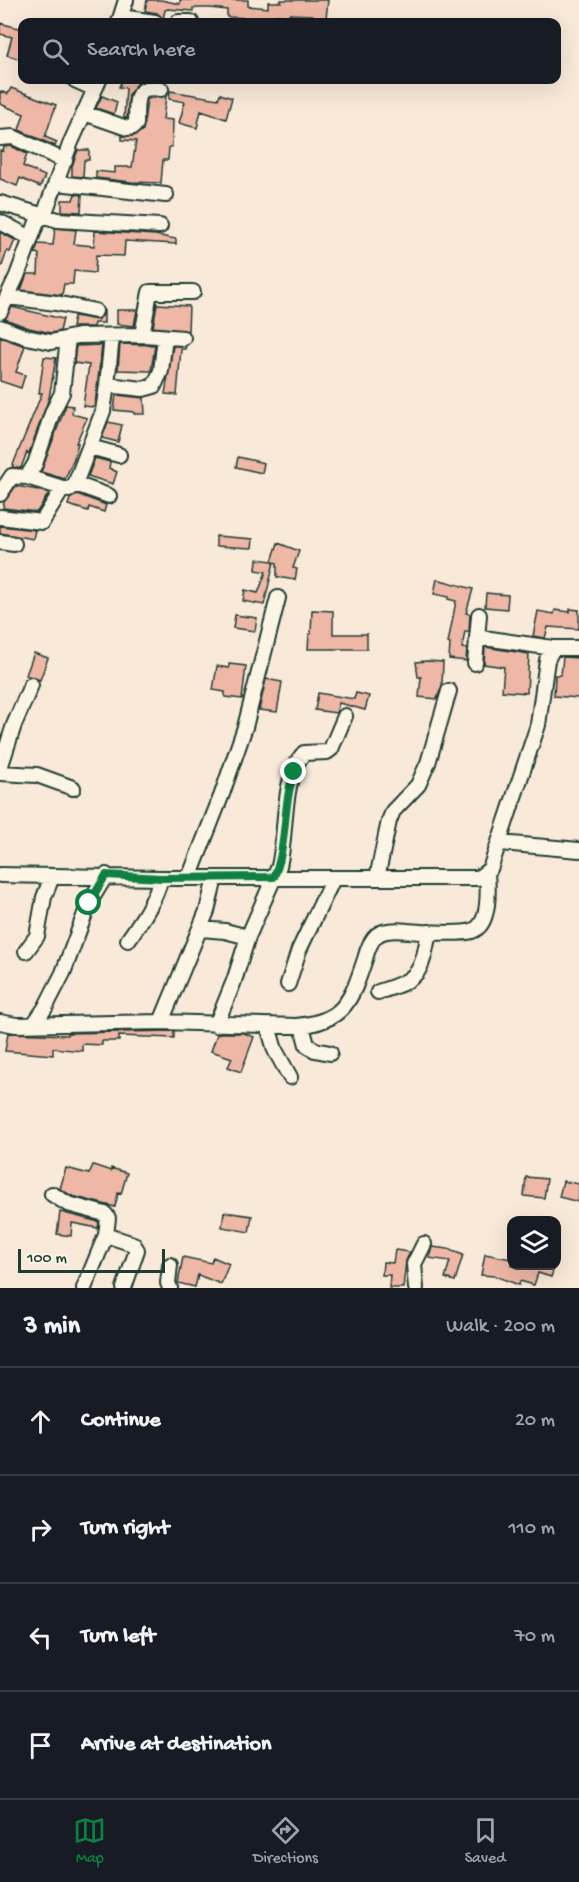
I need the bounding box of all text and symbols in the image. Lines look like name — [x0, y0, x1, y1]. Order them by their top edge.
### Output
search box — [18, 18, 561, 84]
icon: search — [39, 35, 72, 68]
text: Search here — [87, 38, 195, 64]
route end — [280, 758, 306, 784]
route start — [75, 889, 101, 915]
map controls — [507, 1216, 561, 1270]
button: layers — [507, 1216, 561, 1270]
scale bar — [18, 1246, 165, 1274]
text: 100 m — [27, 1250, 67, 1269]
text: 3 min — [24, 1312, 80, 1343]
text: Walk · 200 m — [446, 1316, 555, 1339]
icon: ahead — [24, 1405, 57, 1438]
text: Continue — [81, 1408, 161, 1434]
text: 20 m — [515, 1410, 555, 1433]
icon: right — [24, 1513, 57, 1546]
text: Turn right — [81, 1516, 169, 1542]
text: 110 m — [509, 1518, 555, 1541]
icon: left — [24, 1621, 57, 1654]
text: Turn left — [81, 1624, 155, 1650]
text: 70 m — [514, 1626, 555, 1649]
icon: arrive — [24, 1729, 57, 1762]
text: Arrive at destination — [81, 1732, 271, 1758]
tab: Map — [73, 1814, 106, 1869]
tab: Directions — [253, 1814, 318, 1869]
tab: Saved — [465, 1814, 506, 1869]

